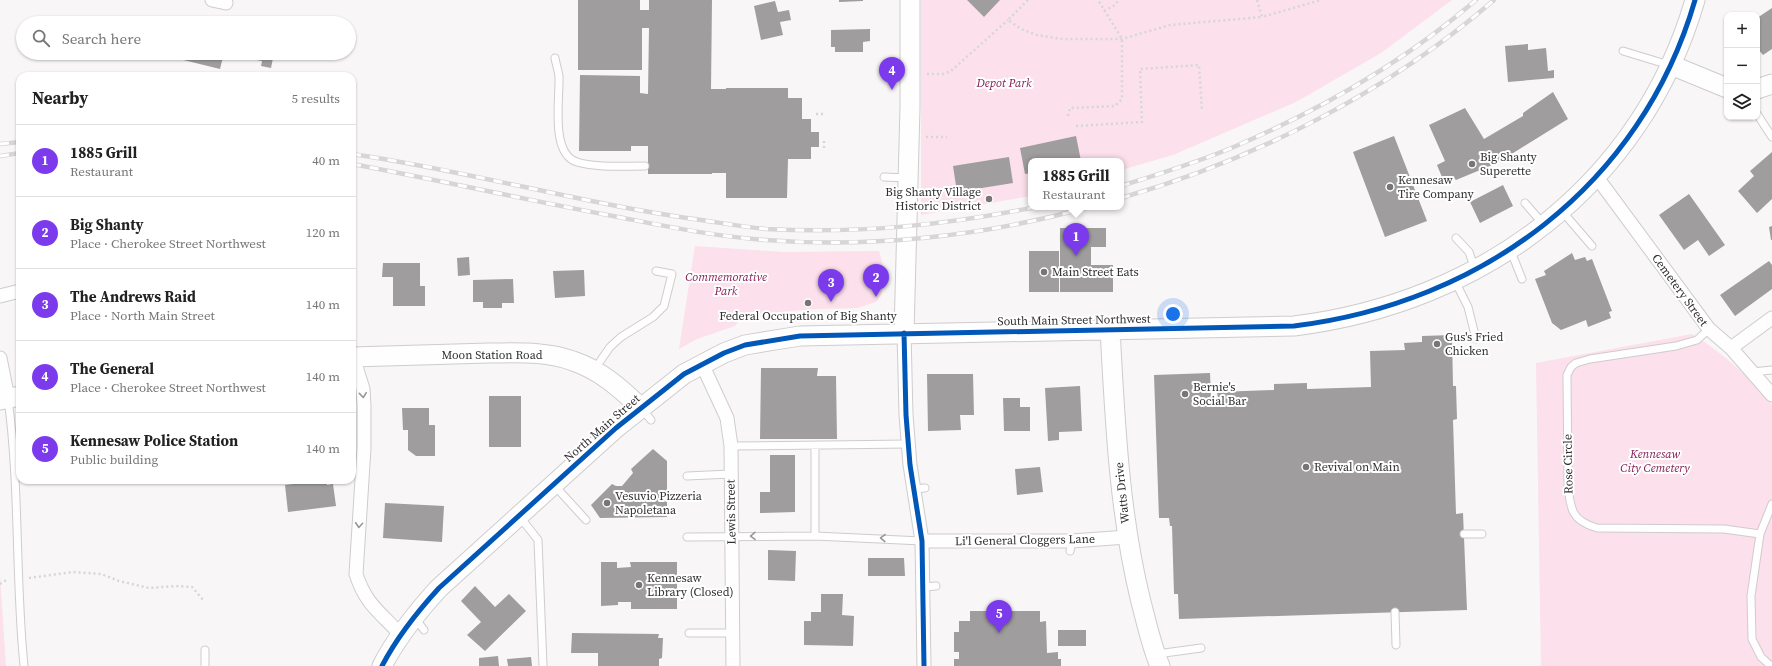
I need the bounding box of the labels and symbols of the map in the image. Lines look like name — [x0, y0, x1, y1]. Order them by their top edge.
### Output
pin: 4 — [879, 57, 905, 90]
park label: Depot Park — [975, 75, 1032, 91]
place label: Big Shanty Superette — [1480, 149, 1538, 179]
marker: Big Shanty Superette — [1467, 159, 1477, 169]
place label: Kennesaw Tire Company — [1398, 172, 1474, 202]
marker: Kennesaw Tire Company — [1385, 182, 1395, 192]
place label: Big Shanty Village Historic District — [885, 184, 981, 214]
marker: Big Shanty Village Historic District — [984, 194, 994, 204]
pin: 1 — [1063, 223, 1089, 256]
street label: Cemetery Street — [1648, 251, 1712, 329]
pin: 2 — [863, 264, 889, 297]
place label: Main Street Eats — [1052, 264, 1139, 280]
marker: Main Street Eats — [1039, 267, 1049, 277]
park label: Commemorative Park — [685, 269, 767, 299]
pin: 3 — [818, 269, 844, 302]
marker: Federal Occupation of Big Shanty — [803, 298, 813, 308]
your location — [1163, 304, 1183, 324]
place label: Federal Occupation of Big Shanty — [719, 308, 898, 324]
street label: South Main Street Northwest — [997, 311, 1151, 329]
place label: Gus's Fried Chicken — [1445, 329, 1503, 359]
marker: Gus's Fried Chicken — [1432, 339, 1442, 349]
street label: Moon Station Road — [441, 347, 543, 363]
place label: Bernie's Social Bar — [1193, 379, 1246, 409]
marker: Bernie's Social Bar — [1180, 389, 1190, 399]
street label: North Main Street — [561, 390, 643, 465]
one-way arrow — [358, 392, 367, 398]
street label: Rose Circle — [1559, 434, 1577, 494]
park label: Kennesaw City Cemetery — [1620, 446, 1690, 476]
place label: Revival on Main — [1314, 459, 1400, 475]
street label: Watts Drive — [1111, 461, 1133, 525]
marker: Revival on Main — [1301, 462, 1311, 472]
street label: Lewis Street — [722, 479, 740, 545]
place label: Vesuvio Pizzeria Napoletana — [615, 488, 703, 518]
marker: Vesuvio Pizzeria Napoletana — [602, 498, 612, 508]
one-way arrow — [354, 522, 363, 528]
street label: Li'l General Cloggers Lane — [955, 531, 1095, 549]
one-way arrow — [750, 532, 756, 540]
one-way arrow — [880, 534, 886, 542]
place label: Kennesaw Library (Closed) — [647, 570, 734, 600]
marker: Kennesaw Library (Closed) — [634, 580, 644, 590]
pin: 5 — [986, 600, 1012, 633]

